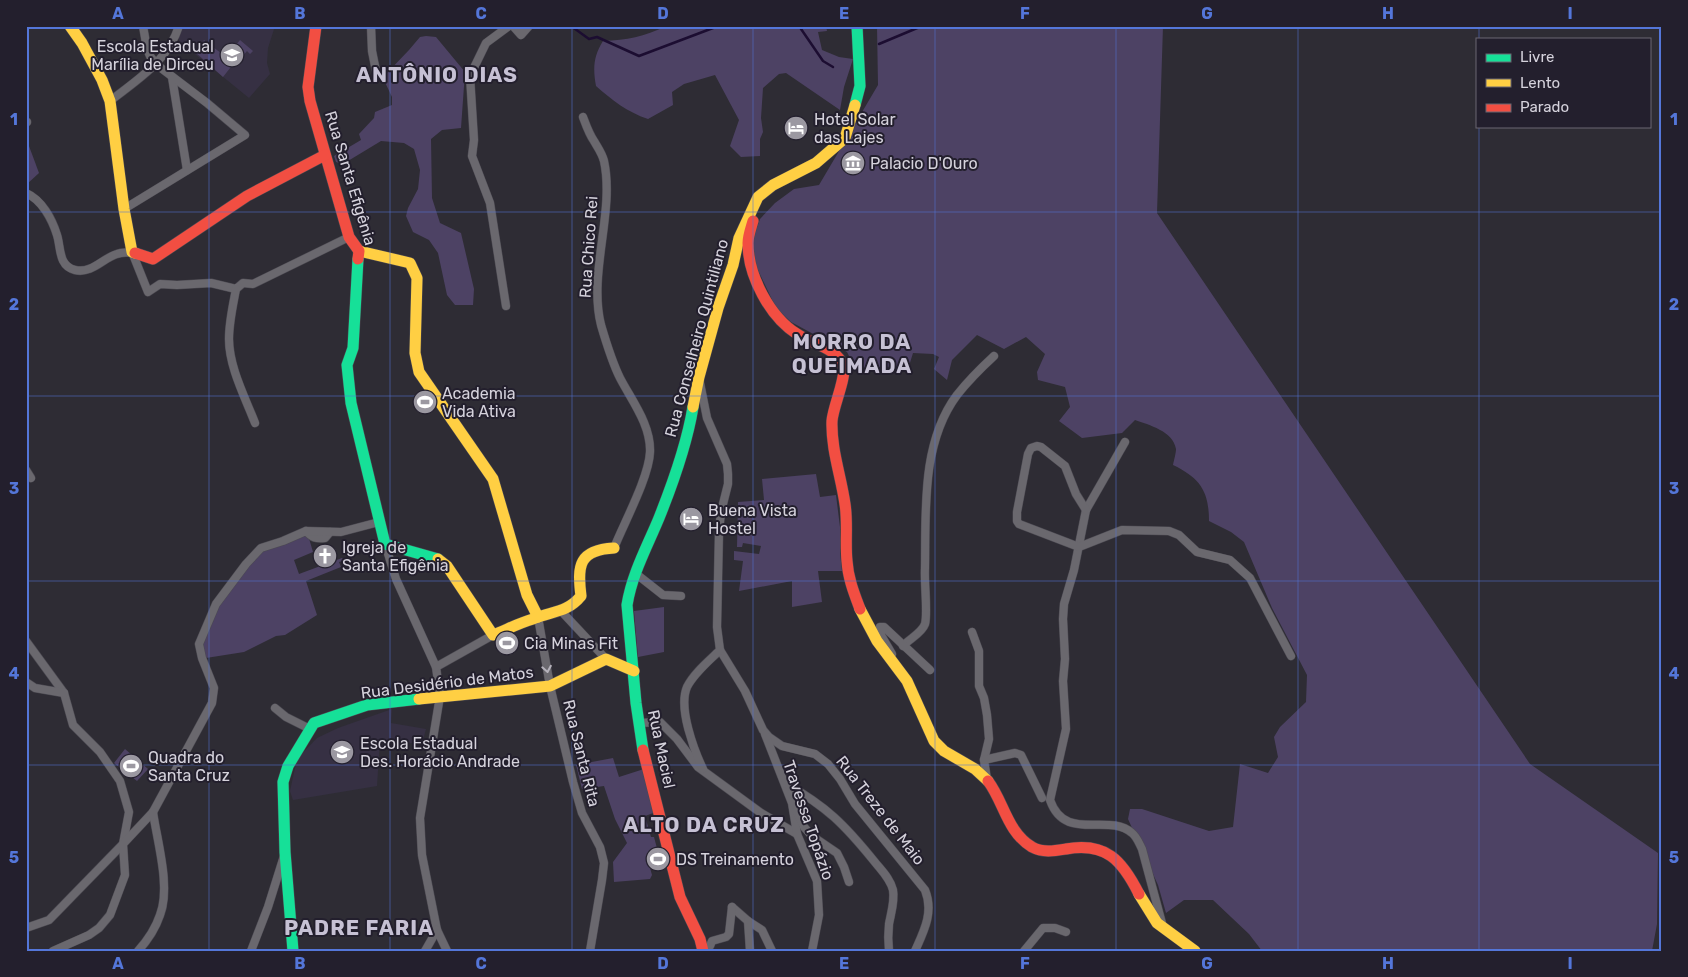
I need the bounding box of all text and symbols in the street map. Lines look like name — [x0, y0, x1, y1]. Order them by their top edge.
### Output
text: A — [112, 4, 124, 23]
text: B — [294, 4, 306, 23]
text: C — [475, 4, 487, 23]
text: D — [657, 4, 669, 23]
text: E — [839, 4, 849, 23]
text: F — [1020, 4, 1030, 23]
text: G — [1201, 4, 1213, 23]
text: H — [1382, 4, 1394, 23]
text: I — [1567, 4, 1573, 23]
place label: Escola Estadual Marília de Dirceu — [91, 37, 214, 74]
legend — [1476, 38, 1650, 128]
school or university icon: Escola Estadual Marília de Dirceu — [219, 42, 245, 68]
text: Livre — [1520, 48, 1554, 66]
district label: ANTÔNIO DIAS — [356, 62, 518, 87]
text: Lento — [1520, 74, 1560, 92]
text: Parado — [1520, 98, 1569, 116]
street label: Rua Santa Efigênia — [321, 109, 380, 248]
text: 1 — [10, 110, 18, 129]
place label: Hotel Solar das Lajes — [814, 110, 896, 147]
text: 1 — [1670, 110, 1678, 129]
hotel icon: Hotel Solar das Lajes — [783, 115, 809, 141]
museum icon: Palacio D'Ouro — [840, 150, 866, 176]
place label: Palacio D'Ouro — [870, 154, 978, 173]
street label: Rua Chico Rei — [575, 195, 602, 299]
street label: Rua Conselheiro Quintiliano — [661, 237, 732, 439]
text: 2 — [9, 295, 19, 314]
text: 2 — [1669, 295, 1679, 314]
district label: MORRO DA QUEIMADA — [792, 329, 912, 378]
place label: Academia Vida Ativa — [442, 384, 516, 421]
sports icon: Academia Vida Ativa — [412, 389, 438, 415]
text: 3 — [9, 479, 19, 498]
text: 3 — [1669, 479, 1679, 498]
place label: Buena Vista Hostel — [708, 501, 797, 538]
hotel icon: Buena Vista Hostel — [678, 506, 704, 532]
place label: Igreja de Santa Efigênia — [342, 538, 449, 575]
church icon: Igreja de Santa Efigênia — [312, 543, 338, 569]
sports icon: Cia Minas Fit — [494, 630, 520, 656]
place label: Cia Minas Fit — [524, 634, 618, 653]
street label: Rua Desidério de Matos — [360, 662, 535, 703]
text: 4 — [9, 664, 20, 683]
one-way arrow — [542, 664, 552, 673]
text: 4 — [1669, 664, 1680, 683]
street label: Rua Santa Rita — [559, 698, 604, 809]
street label: Rua Maciel — [644, 708, 679, 790]
place label: Escola Estadual Des. Horácio Andrade — [360, 734, 520, 771]
school or university icon: Escola Estadual Des. Horácio Andrade — [329, 739, 355, 765]
place label: Quadra do Santa Cruz — [148, 748, 230, 785]
street label: Rua Treze de Maio — [832, 752, 929, 869]
sports icon: Quadra do Santa Cruz — [118, 753, 144, 779]
street label: Travessa Topázio — [779, 758, 838, 882]
district label: ALTO DA CRUZ — [623, 812, 785, 837]
sports icon: DS Treinamento — [645, 846, 671, 872]
text: 5 — [9, 848, 19, 867]
text: 5 — [1669, 848, 1679, 867]
place label: DS Treinamento — [676, 850, 794, 869]
district label: PADRE FARIA — [284, 915, 434, 940]
text: A — [112, 954, 124, 973]
text: B — [294, 954, 306, 973]
text: C — [475, 954, 487, 973]
text: D — [657, 954, 669, 973]
text: E — [839, 954, 849, 973]
text: F — [1020, 954, 1030, 973]
text: G — [1201, 954, 1213, 973]
text: H — [1382, 954, 1394, 973]
text: I — [1567, 954, 1573, 973]

